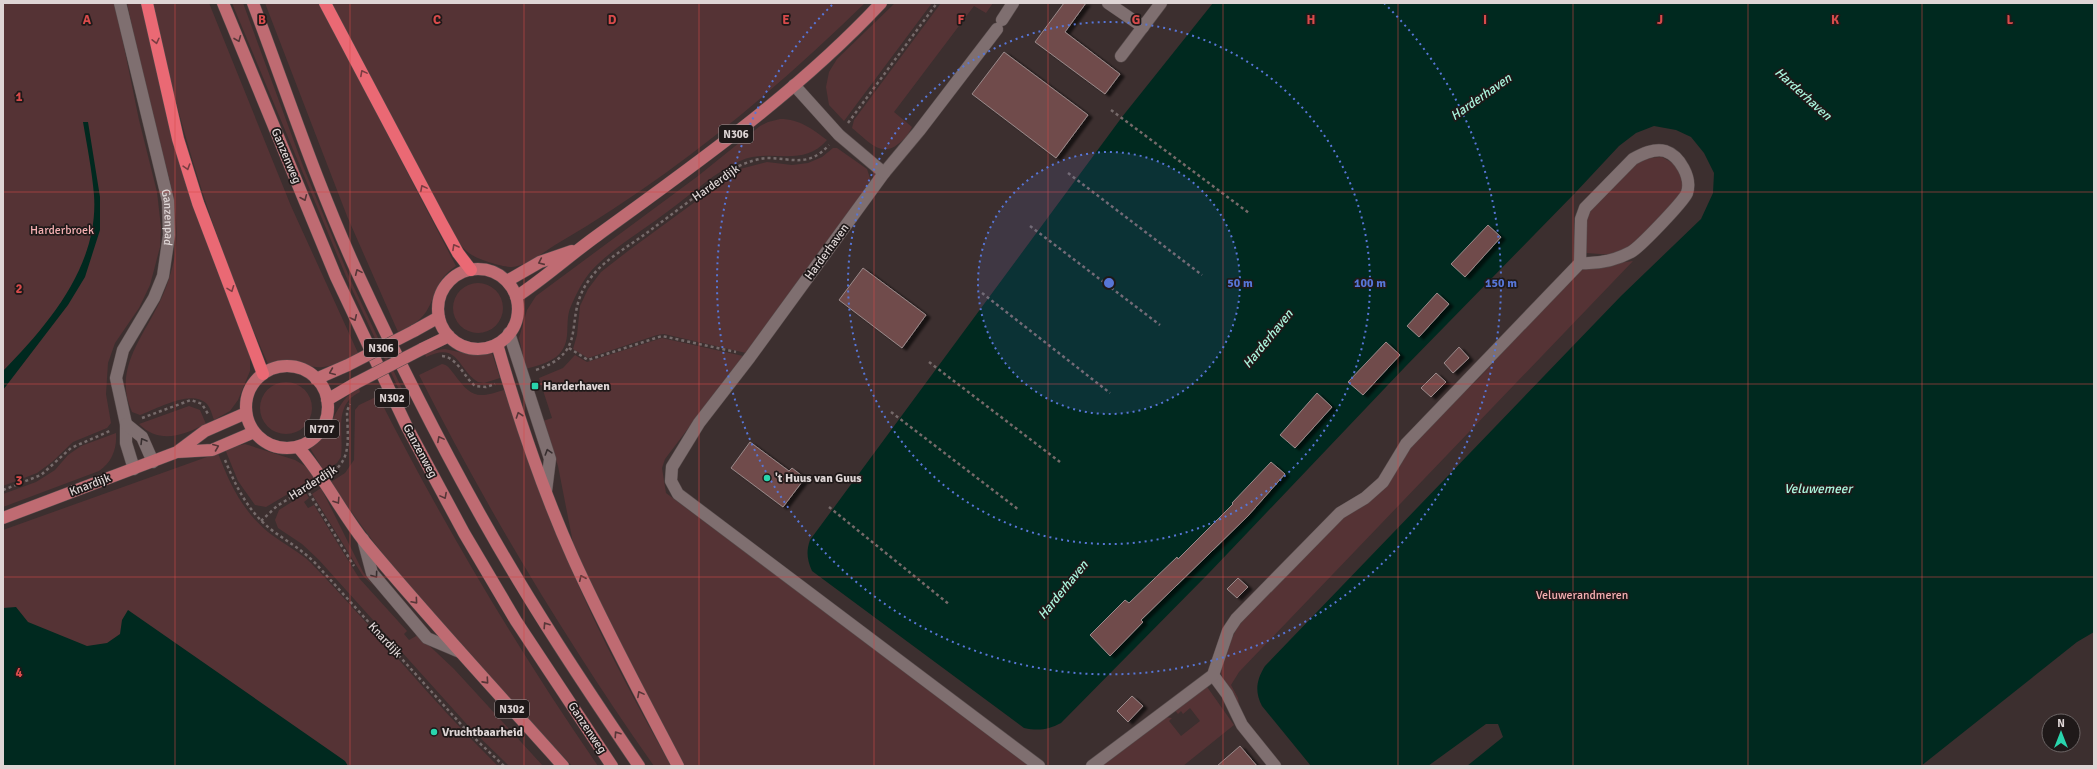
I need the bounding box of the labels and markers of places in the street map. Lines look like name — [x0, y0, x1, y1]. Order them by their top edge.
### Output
centre of rings — [1102, 276, 1116, 290]
place label: Harderhaven — [543, 379, 610, 394]
marker: Harderhaven — [530, 381, 540, 391]
place label: 't Huus van Guus — [775, 471, 862, 486]
marker: 't Huus van Guus — [762, 473, 772, 483]
place label: Vruchtbaarheid — [442, 725, 524, 740]
marker: Vruchtbaarheid — [429, 727, 439, 737]

